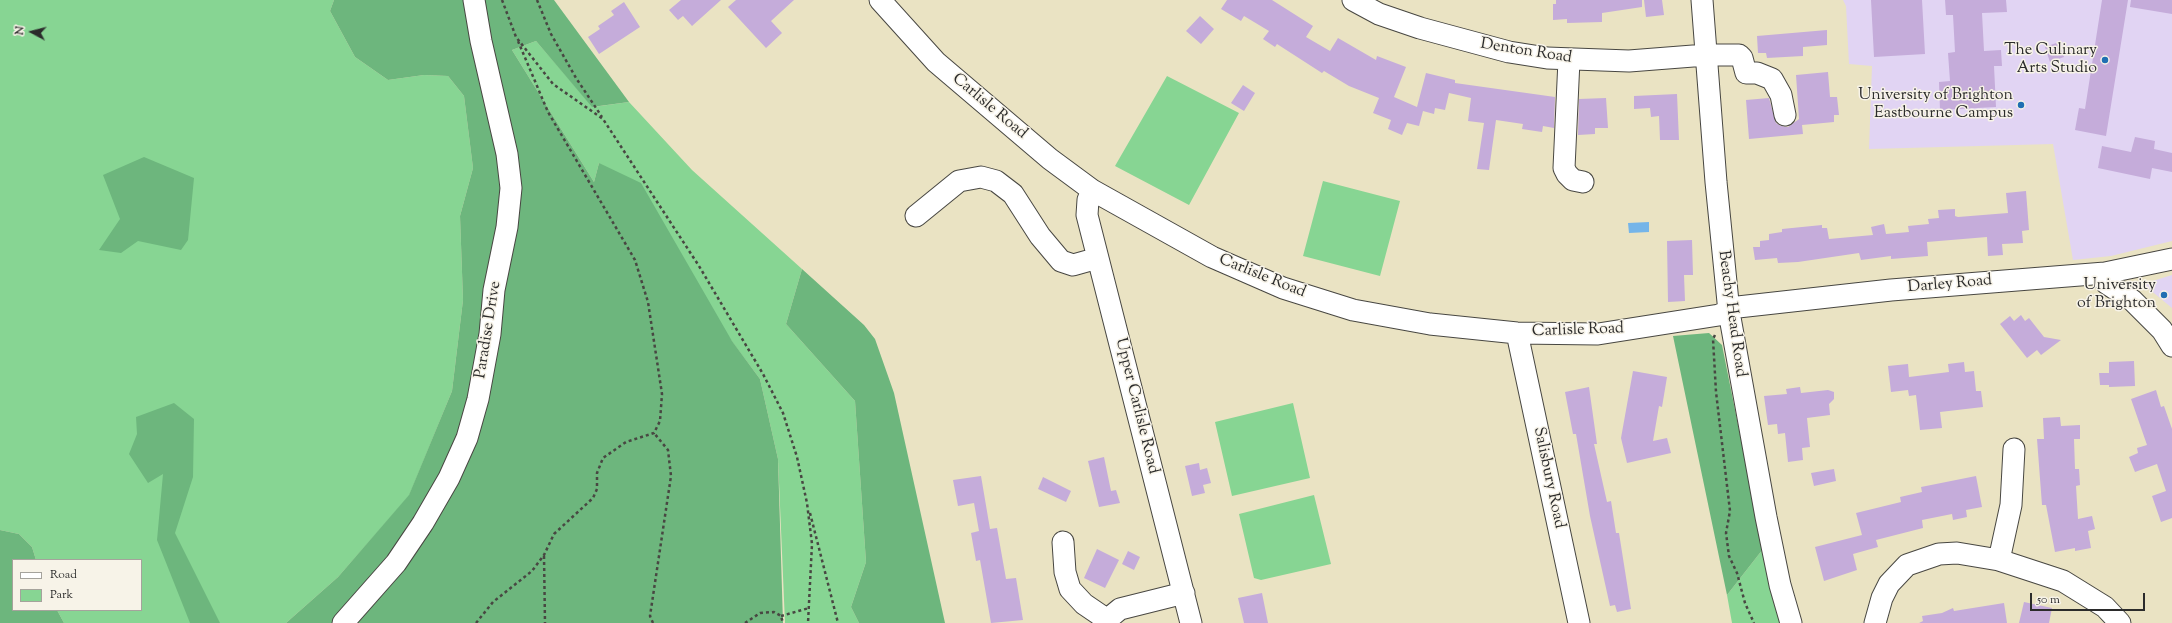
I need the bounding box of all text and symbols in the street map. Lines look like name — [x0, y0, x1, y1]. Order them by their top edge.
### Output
north arrow — [12, 12, 52, 52]
text: N — [12, 25, 29, 36]
street label: Denton Road — [1479, 35, 1573, 69]
place label: The Culinary Arts Studio — [2004, 41, 2097, 79]
marker: The Culinary Arts Studio — [2100, 55, 2110, 65]
street label: Carlisle Road — [948, 70, 1030, 144]
place label: University of Brighton Eastbourne Campus — [1858, 86, 2013, 124]
marker: University of Brighton Eastbourne Campus — [2016, 100, 2026, 110]
street label: Beachy Head Road — [1713, 249, 1749, 379]
street label: Carlisle Road — [1216, 251, 1308, 303]
street label: Darley Road — [1907, 272, 1993, 298]
place label: University of Brighton — [2077, 276, 2156, 314]
street label: Paradise Drive — [472, 280, 506, 380]
marker: University of Brighton — [2159, 290, 2169, 300]
street label: Carlisle Road — [1532, 320, 1624, 342]
street label: Upper Carlisle Road — [1110, 336, 1162, 476]
street label: Salisbury Road — [1528, 425, 1568, 531]
legend — [12, 559, 142, 611]
text: Road — [50, 566, 77, 584]
scale bar — [2032, 585, 2147, 611]
text: Park — [50, 586, 73, 604]
text: 50 m — [2037, 591, 2060, 609]

